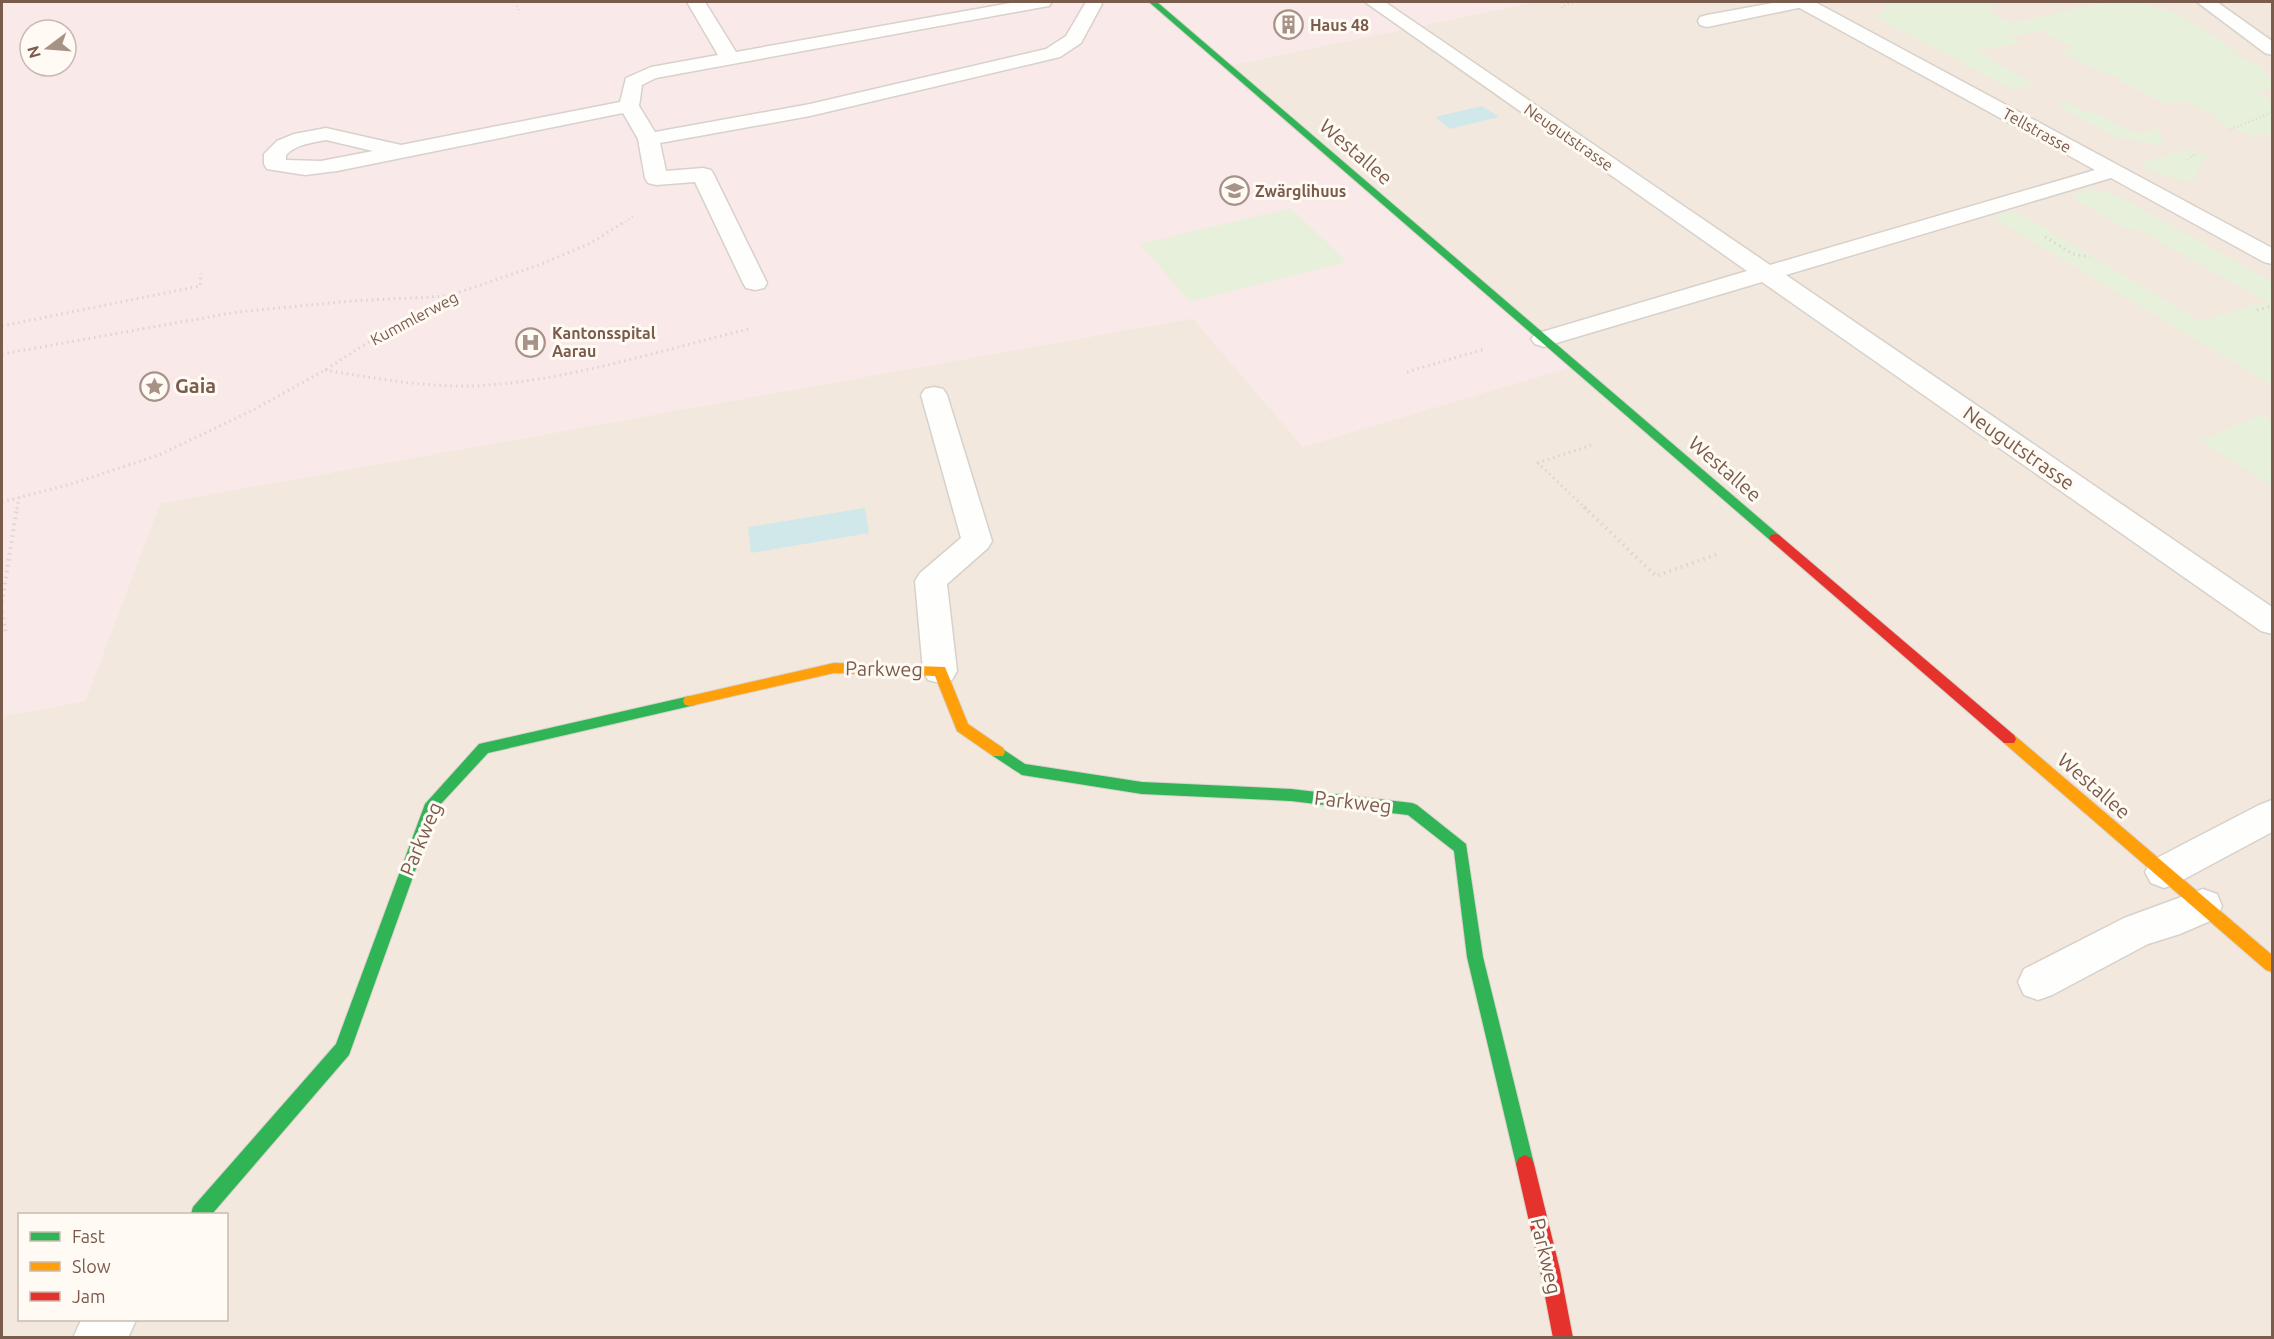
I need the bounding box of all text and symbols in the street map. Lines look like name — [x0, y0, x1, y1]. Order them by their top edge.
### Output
building icon: Haus 48 — [1273, 9, 1305, 41]
place label: Haus 48 — [1310, 16, 1369, 34]
north arrow — [18, 18, 78, 78]
text: N — [23, 44, 44, 60]
street label: Neugutstrasse — [1521, 100, 1617, 174]
street label: Tellstrasse — [2000, 104, 2074, 156]
street label: Westallee — [1315, 114, 1397, 189]
school or university icon: Zwärglihuus — [1218, 175, 1250, 207]
place label: Zwärglihuus — [1255, 182, 1346, 200]
street label: Kummlerweg — [367, 287, 461, 349]
place label: Kantonsspital Aarau — [552, 324, 656, 360]
hospital icon: Kantonsspital Aarau — [515, 326, 547, 358]
place icon: Gaia — [138, 370, 170, 402]
place label: Gaia — [175, 374, 216, 397]
street label: Neugutstrasse — [1959, 401, 2079, 494]
street label: Westallee — [1684, 431, 1766, 506]
street label: Parkweg — [845, 656, 923, 681]
street label: Westallee — [2053, 748, 2135, 823]
street label: Parkweg — [1313, 785, 1393, 818]
street label: Parkweg — [395, 798, 446, 879]
legend — [18, 1213, 228, 1321]
street label: Parkweg — [1527, 1215, 1566, 1296]
text: Fast — [72, 1226, 105, 1246]
text: Slow — [72, 1256, 111, 1276]
text: Jam — [72, 1286, 106, 1306]

